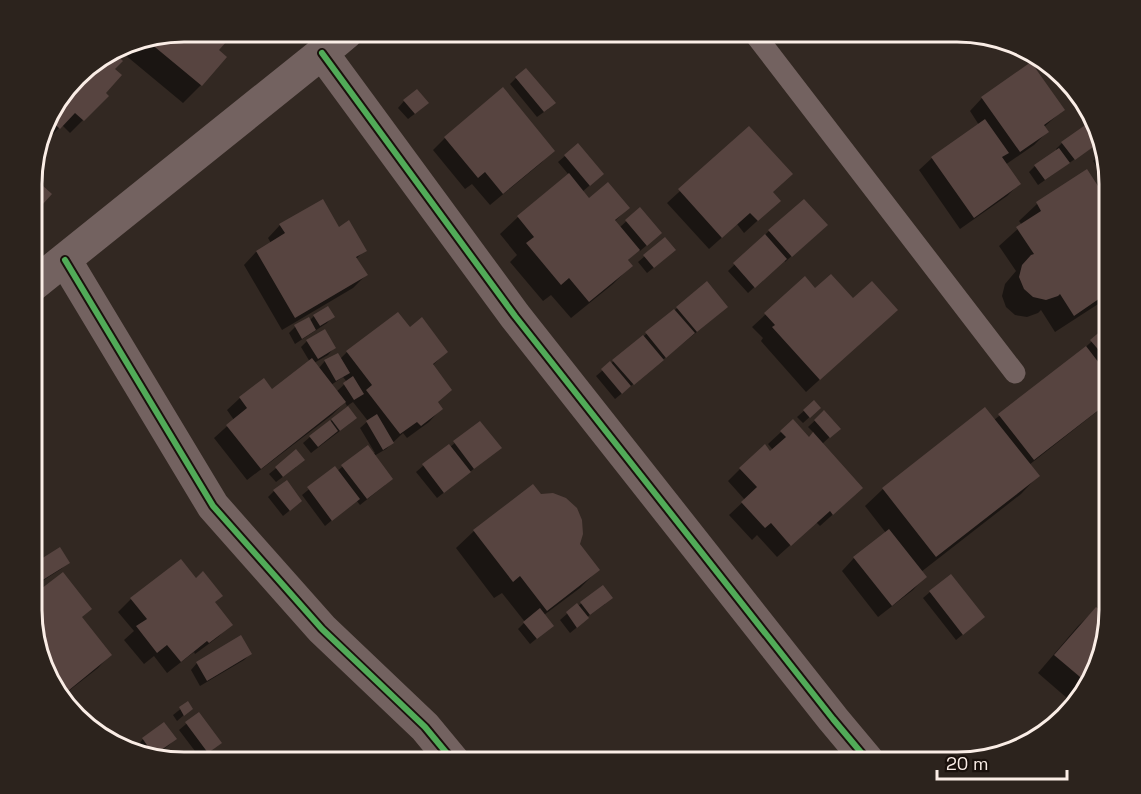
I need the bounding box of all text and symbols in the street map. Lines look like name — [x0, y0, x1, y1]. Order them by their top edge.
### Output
scale bar — [937, 743, 1068, 781]
text: 20 m — [946, 752, 989, 775]

